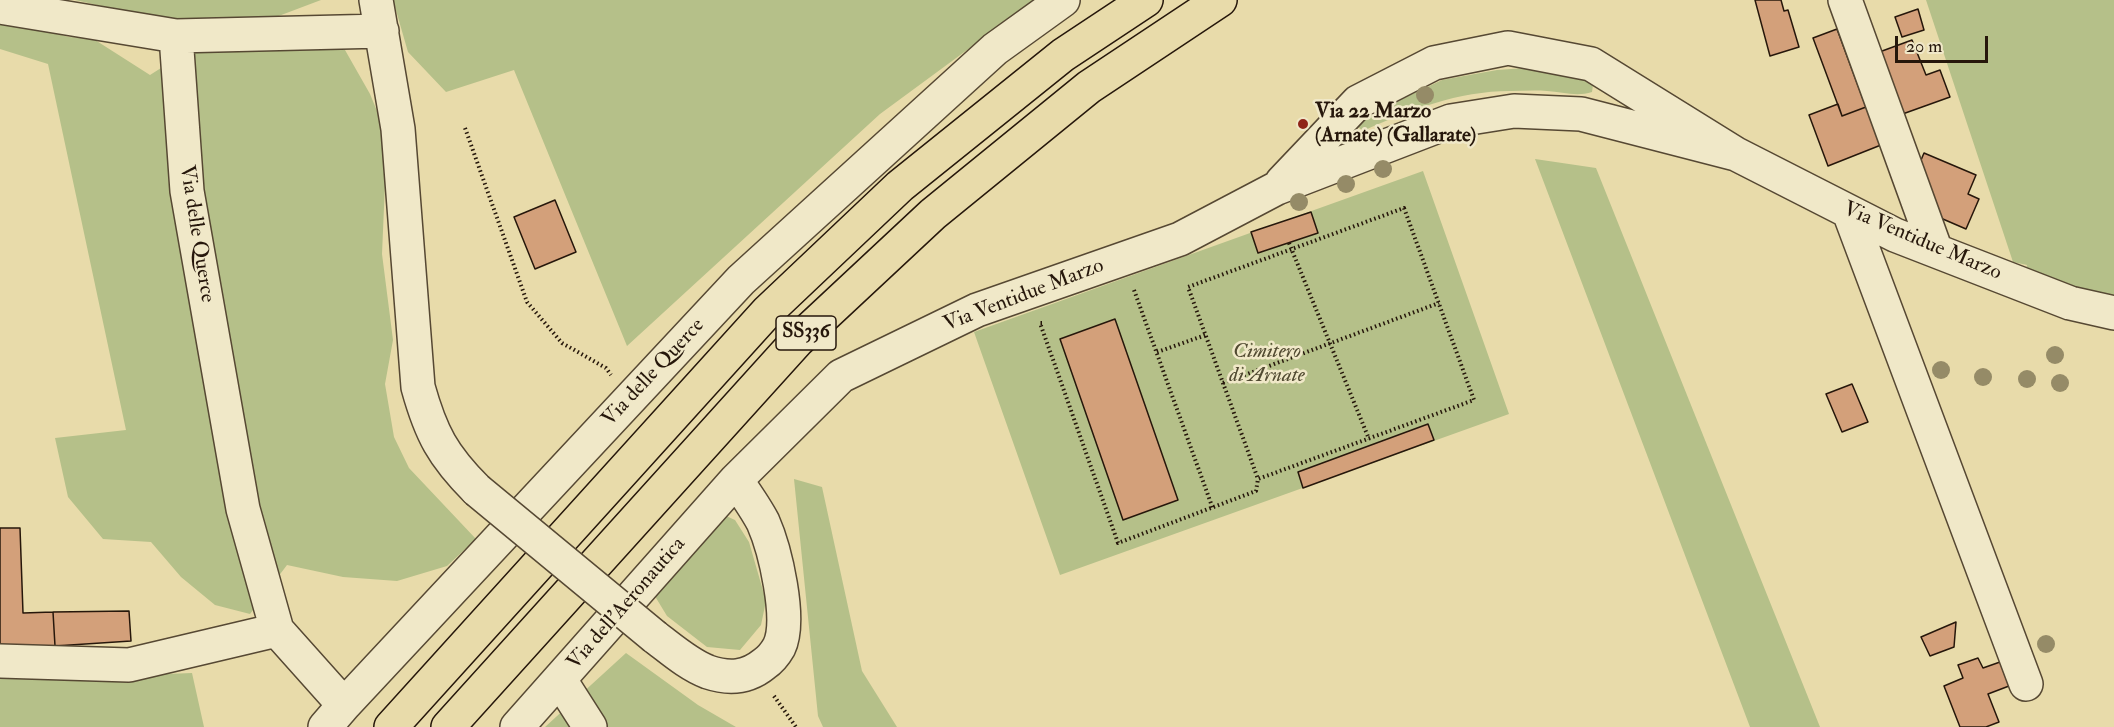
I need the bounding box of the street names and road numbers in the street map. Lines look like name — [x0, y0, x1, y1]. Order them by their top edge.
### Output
street label: Via delle Querce — [173, 164, 219, 304]
street label: Via Ventidue Marzo — [1839, 197, 2005, 287]
street label: Via Ventidue Marzo — [940, 254, 1108, 338]
street label: Via delle Querce — [597, 314, 711, 432]
road number: SS336 — [776, 316, 836, 350]
street label: Via dell'Aeronautica — [563, 533, 691, 675]

